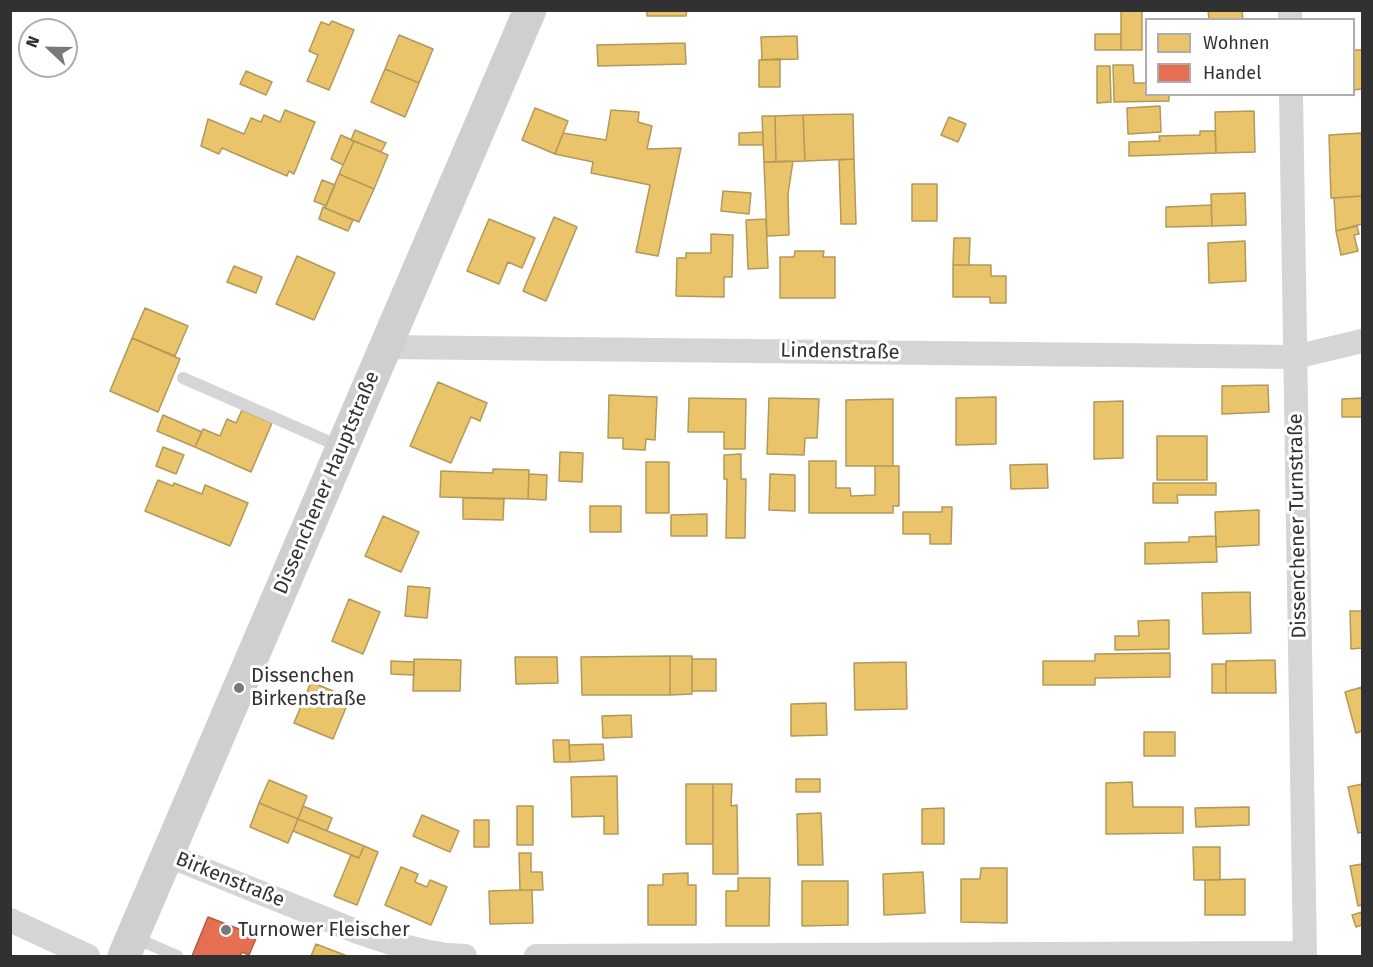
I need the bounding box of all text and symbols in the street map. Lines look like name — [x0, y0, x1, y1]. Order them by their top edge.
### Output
north arrow — [18, 18, 78, 78]
legend — [1145, 18, 1355, 96]
text: Wohnen — [1203, 32, 1270, 54]
text: N — [22, 33, 43, 50]
text: Handel — [1203, 62, 1261, 84]
street label: Lindenstraße — [780, 339, 900, 365]
street label: Dissenchener Hauptstraße — [269, 368, 385, 598]
street label: Dissenchener Turnstraße — [1284, 413, 1312, 639]
place label: Dissenchen Birkenstraße — [251, 664, 366, 711]
marker: Dissenchen Birkenstraße — [232, 681, 246, 695]
street label: Birkenstraße — [172, 847, 288, 913]
place label: Turnower Fleischer — [238, 918, 410, 942]
marker: Turnower Fleischer — [219, 923, 233, 937]

